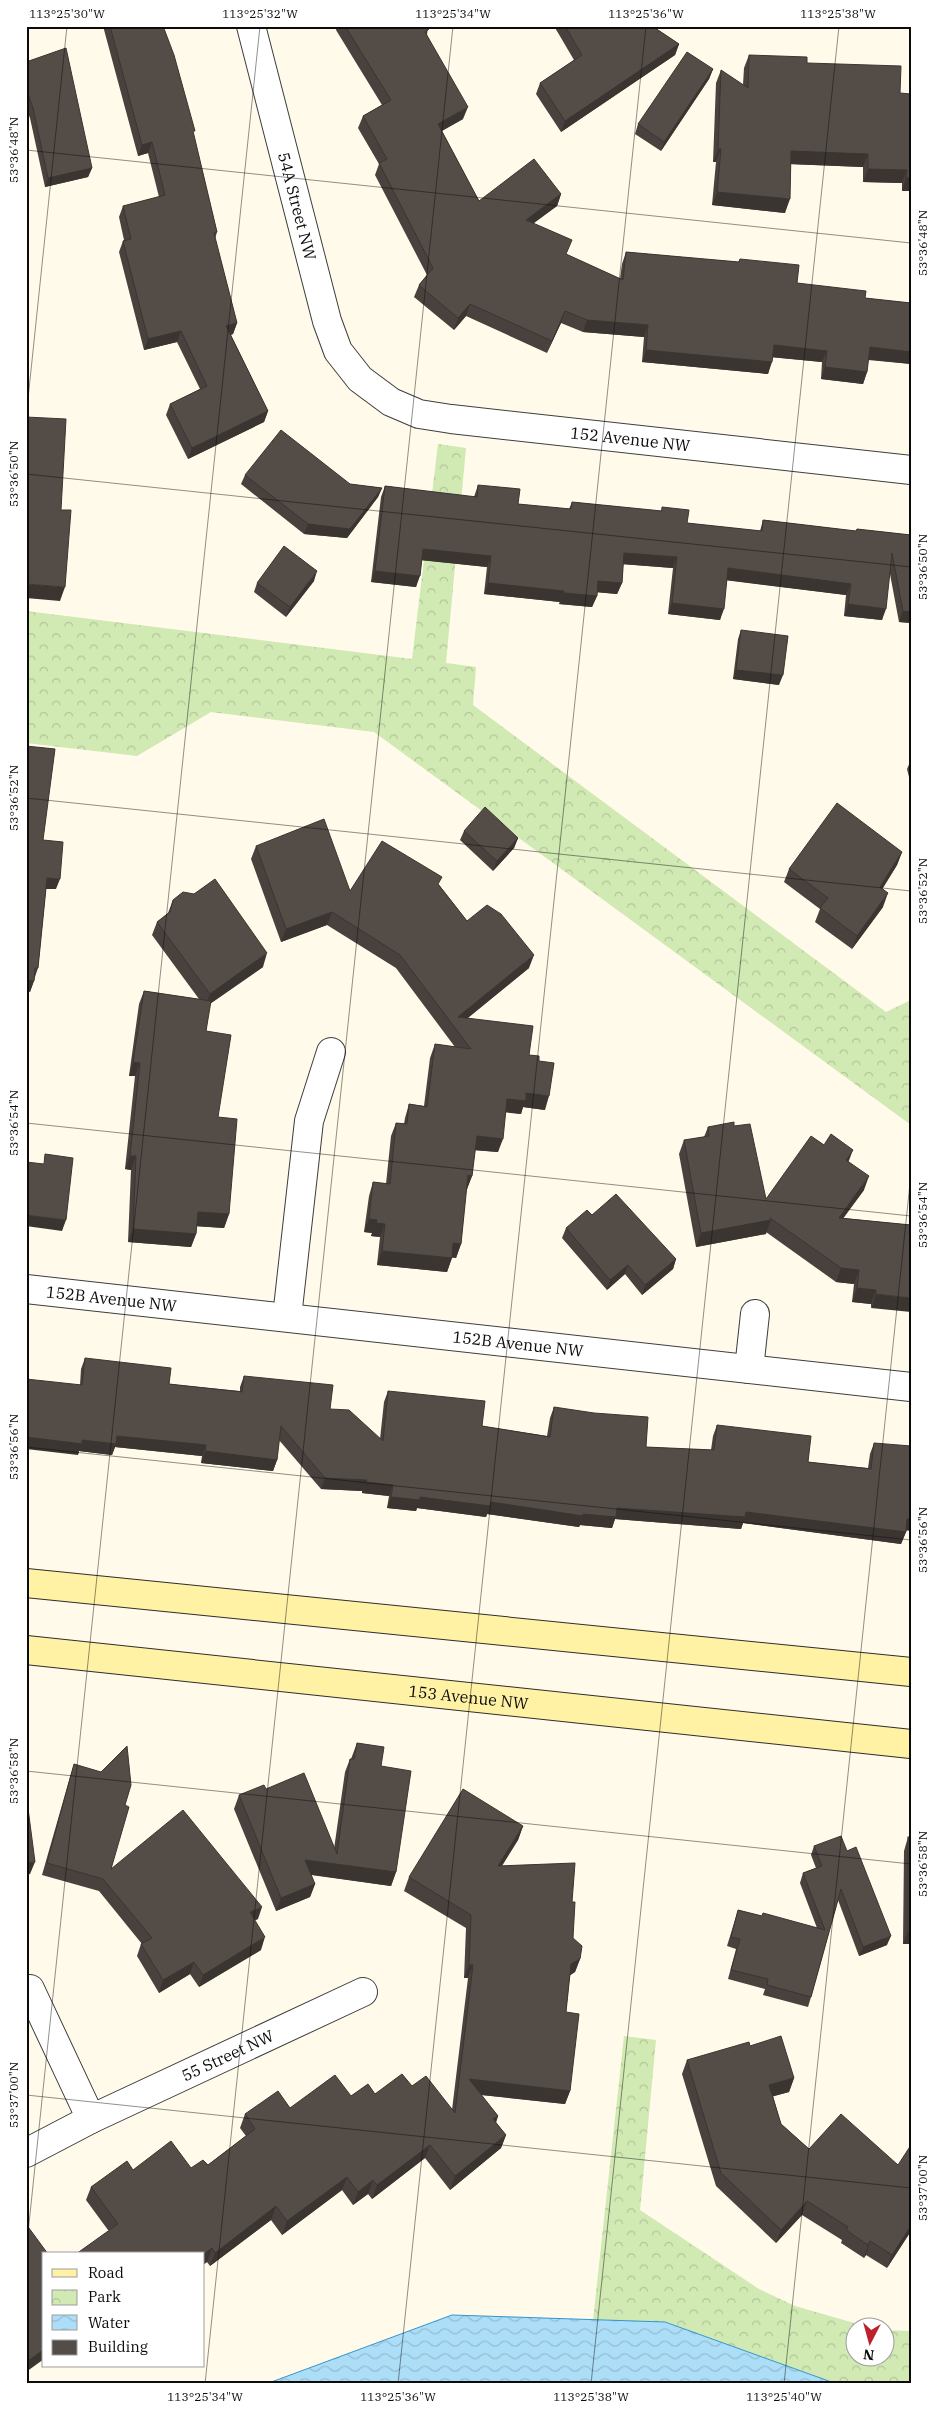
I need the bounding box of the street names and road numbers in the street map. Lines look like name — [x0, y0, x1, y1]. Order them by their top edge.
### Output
street label: 54A Street NW — [274, 150, 321, 263]
street label: 152 Avenue NW — [569, 422, 692, 456]
street label: 152B Avenue NW — [45, 1281, 178, 1316]
street label: 152B Avenue NW — [452, 1326, 585, 1361]
street label: 153 Avenue NW — [408, 1681, 530, 1713]
street label: 55 Street NW — [178, 2025, 277, 2085]

